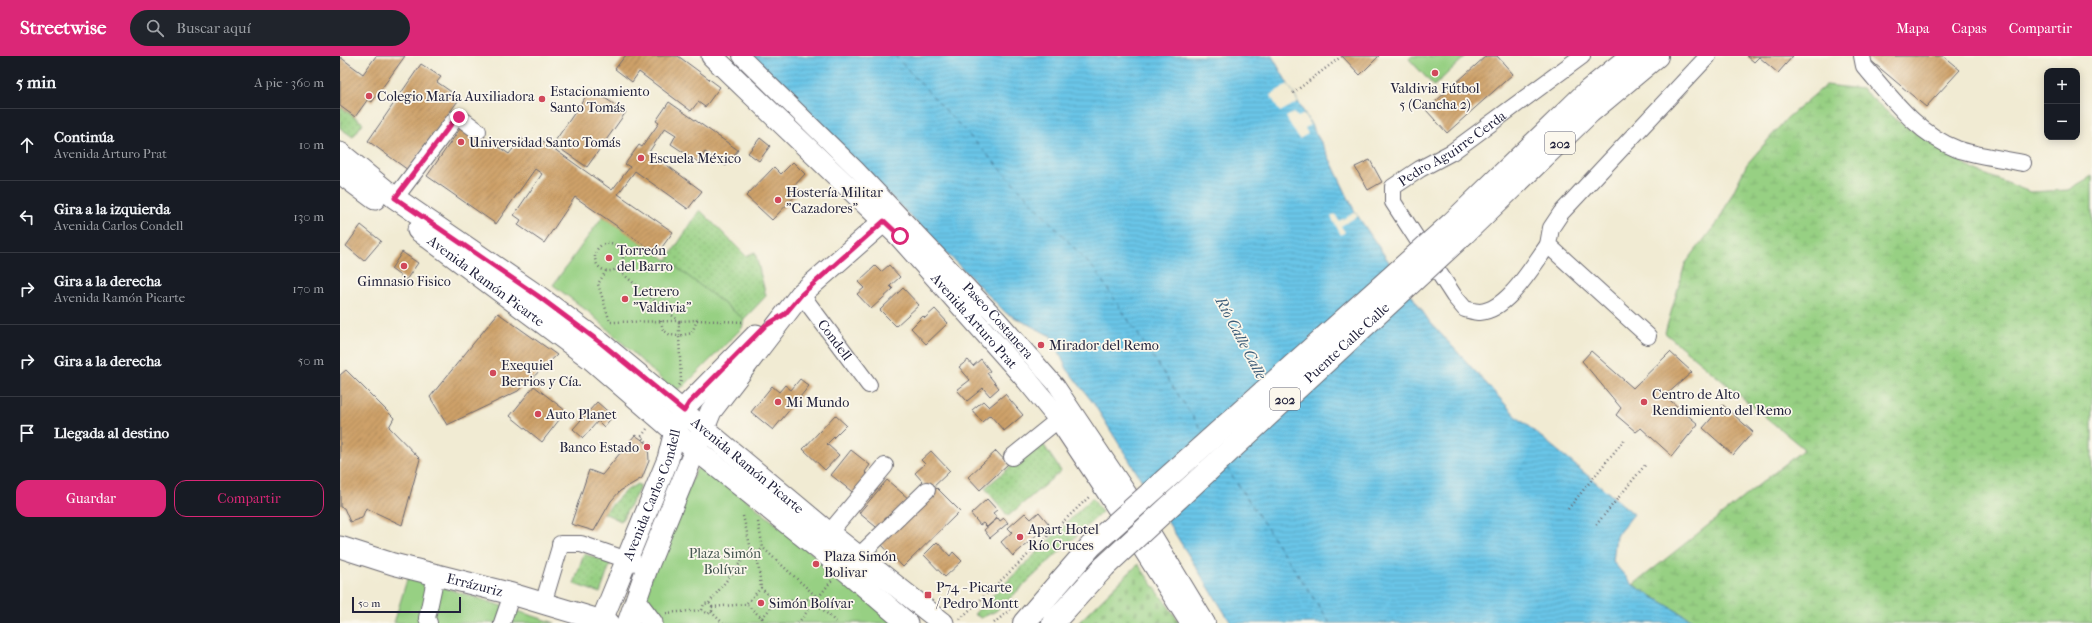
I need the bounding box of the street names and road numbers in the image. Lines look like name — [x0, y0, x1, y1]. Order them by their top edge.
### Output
street label: Pedro Aguirre Cerda — [1395, 106, 1509, 190]
road number: 202 — [1545, 132, 1575, 154]
street label: Avenida Ramón Picarte — [424, 231, 548, 330]
street label: Avenida Arturo Prat — [927, 269, 1021, 372]
street label: Paseo Costanera — [959, 279, 1038, 363]
street label: Puente Calle Calle — [1300, 299, 1393, 386]
street label: Condell — [814, 316, 856, 364]
road number: 202 — [1270, 388, 1300, 410]
street label: Avenida Ramón Picarte — [687, 413, 808, 517]
street label: Avenida Carlos Condell — [619, 427, 684, 564]
street label: Errázuriz — [445, 569, 505, 600]

